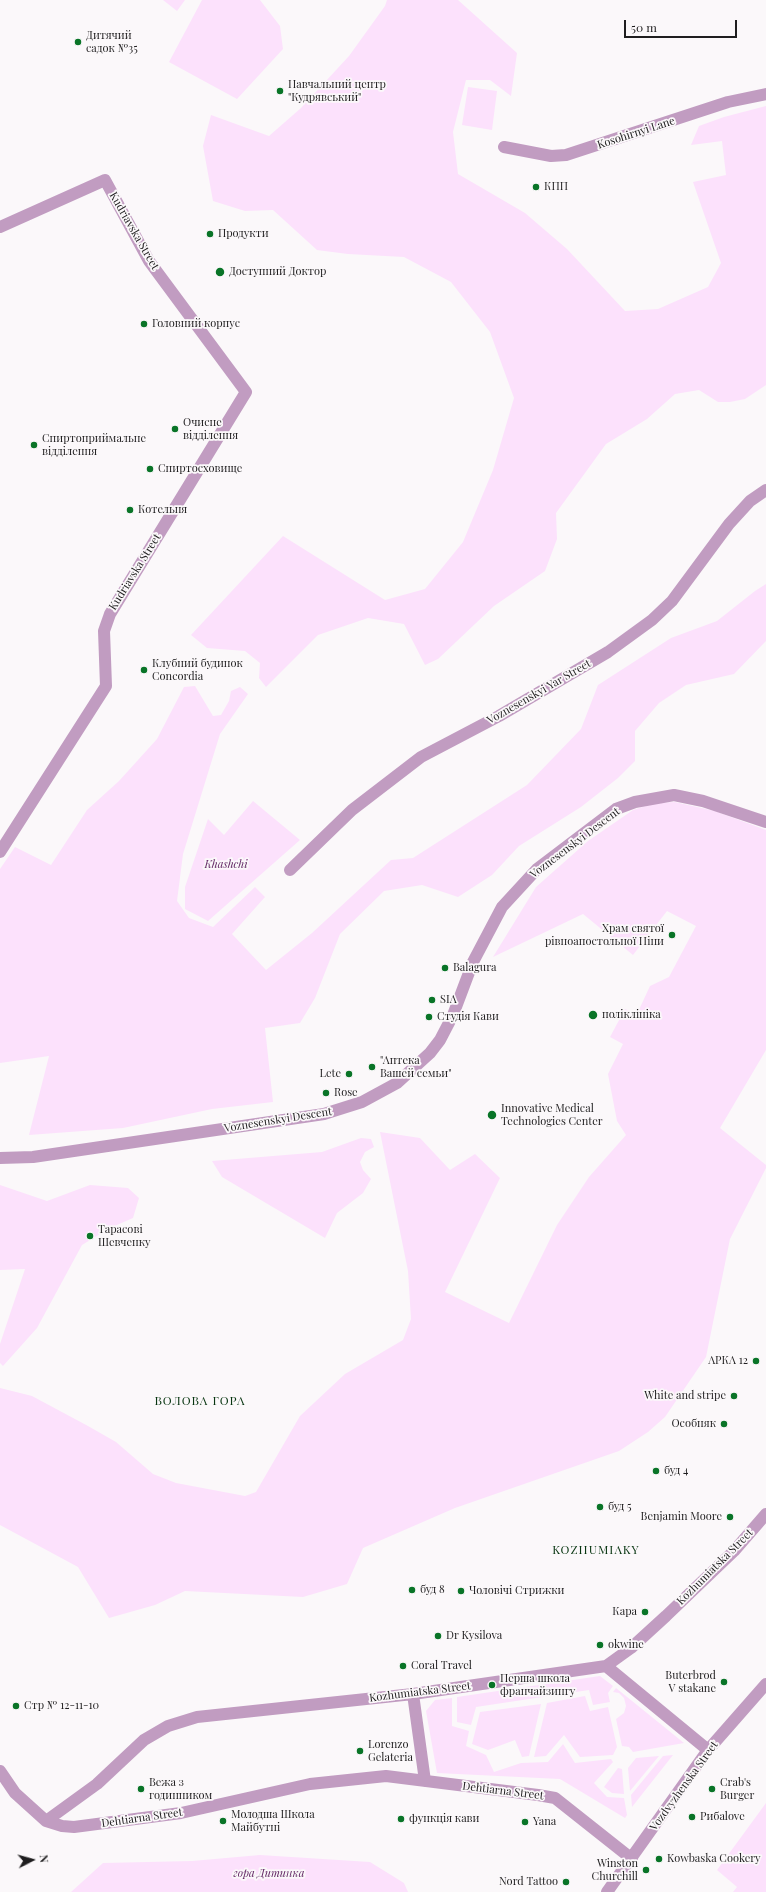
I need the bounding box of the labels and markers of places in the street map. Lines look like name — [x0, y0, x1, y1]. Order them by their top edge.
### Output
place label: Дитячий садок №35 — [86, 29, 138, 55]
marker: Дитячий садок №35 — [73, 37, 83, 47]
place label: Навчальний центр "Кудрявський" — [288, 78, 386, 104]
marker: Навчальний центр "Кудрявський" — [275, 86, 285, 96]
place label: КПП — [544, 180, 568, 194]
marker: КПП — [531, 182, 541, 192]
place label: Продукти — [218, 227, 269, 241]
marker: Продукти — [205, 229, 215, 239]
place label: Доступний Доктор — [229, 265, 326, 279]
marker: Доступний Доктор — [214, 266, 226, 278]
place label: Головний корпус — [152, 317, 240, 331]
marker: Головний корпус — [139, 319, 149, 329]
place label: Очисне відділення — [183, 416, 238, 442]
marker: Очисне відділення — [170, 424, 180, 434]
place label: Спиртоприймальне відділення — [42, 432, 146, 458]
marker: Спиртоприймальне відділення — [29, 440, 39, 450]
place label: Спиртосховище — [158, 462, 242, 476]
marker: Спиртосховище — [145, 464, 155, 474]
place label: Котельня — [138, 503, 187, 517]
marker: Котельня — [125, 505, 135, 515]
place label: Клубний будинок Concordia — [152, 657, 243, 683]
marker: Клубний будинок Concordia — [139, 665, 149, 675]
place label: Храм святої рівноапостольної Ніни — [545, 922, 664, 948]
marker: Храм святої рівноапостольної Ніни — [667, 930, 677, 940]
place label: Balagura — [453, 961, 497, 975]
marker: Balagura — [440, 963, 450, 973]
place label: SIA — [440, 993, 457, 1007]
marker: SIA — [427, 995, 437, 1005]
place label: поліклініка — [602, 1008, 661, 1022]
marker: поліклініка — [587, 1009, 599, 1021]
place label: Студія Кави — [437, 1010, 499, 1024]
marker: Студія Кави — [424, 1012, 434, 1022]
place label: "Аптека Вашей семьи" — [380, 1054, 451, 1080]
marker: "Аптека Вашей семьи" — [367, 1062, 377, 1072]
place label: Lete — [320, 1067, 341, 1081]
marker: Lete — [344, 1069, 354, 1079]
place label: Rose — [334, 1086, 358, 1100]
marker: Rose — [321, 1088, 331, 1098]
place label: Innovative Medical Technologies Center — [501, 1102, 603, 1128]
marker: Innovative Medical Technologies Center — [486, 1109, 498, 1121]
place label: Тарасові Шевченку — [98, 1223, 151, 1249]
marker: Тарасові Шевченку — [85, 1231, 95, 1241]
place label: АРКА 12 — [708, 1354, 748, 1368]
marker: АРКА 12 — [751, 1356, 761, 1366]
place label: White and stripe — [644, 1389, 726, 1403]
marker: White and stripe — [729, 1391, 739, 1401]
place label: Особняк — [671, 1417, 716, 1431]
marker: Особняк — [719, 1419, 729, 1429]
place label: буд 4 — [664, 1464, 689, 1478]
marker: буд 4 — [651, 1466, 661, 1476]
place label: буд 5 — [608, 1500, 632, 1514]
marker: буд 5 — [595, 1502, 605, 1512]
place label: Benjamin Moore — [641, 1510, 722, 1524]
marker: Benjamin Moore — [725, 1512, 735, 1522]
place label: буд 8 — [420, 1583, 445, 1597]
place label: Чоловічі Стрижки — [469, 1584, 564, 1598]
marker: буд 8 — [407, 1585, 417, 1595]
marker: Чоловічі Стрижки — [456, 1586, 466, 1596]
place label: Кара — [612, 1605, 637, 1619]
marker: Кара — [640, 1607, 650, 1617]
place label: Dr Kysilova — [446, 1629, 502, 1643]
marker: Dr Kysilova — [433, 1631, 443, 1641]
place label: okwine — [608, 1638, 644, 1652]
marker: okwine — [595, 1640, 605, 1650]
place label: Coral Travel — [411, 1659, 472, 1673]
marker: Coral Travel — [398, 1661, 408, 1671]
place label: Buterbrod V stakane — [665, 1669, 716, 1695]
place label: Перша школа франчайзингу — [500, 1672, 575, 1698]
marker: Buterbrod V stakane — [719, 1677, 729, 1687]
marker: Перша школа франчайзингу — [487, 1680, 497, 1690]
place label: Стр № 12-11-10 — [24, 1699, 99, 1713]
marker: Стр № 12-11-10 — [11, 1701, 21, 1711]
place label: Lorenzo Gelateria — [368, 1738, 413, 1764]
marker: Lorenzo Gelateria — [355, 1746, 365, 1756]
place label: Вежа з годинником — [149, 1776, 212, 1802]
place label: Crab's Burger — [720, 1776, 754, 1802]
marker: Вежа з годинником — [136, 1784, 146, 1794]
marker: Crab's Burger — [707, 1784, 717, 1794]
place label: Молодша Школа Майбутні — [231, 1808, 315, 1834]
place label: Рибаlove — [700, 1810, 745, 1824]
place label: функція кави — [409, 1812, 479, 1826]
marker: Рибаlove — [687, 1812, 697, 1822]
marker: функція кави — [396, 1814, 406, 1824]
place label: Yana — [533, 1815, 556, 1829]
marker: Молодша Школа Майбутні — [218, 1816, 228, 1826]
marker: Yana — [520, 1817, 530, 1827]
place label: Kowbaska Cookery — [667, 1852, 761, 1866]
marker: Kowbaska Cookery — [654, 1854, 664, 1864]
place label: Winston Churchill — [592, 1857, 638, 1883]
marker: Winston Churchill — [641, 1865, 651, 1875]
place label: Nord Tattoo — [499, 1875, 558, 1889]
marker: Nord Tattoo — [561, 1877, 571, 1887]

